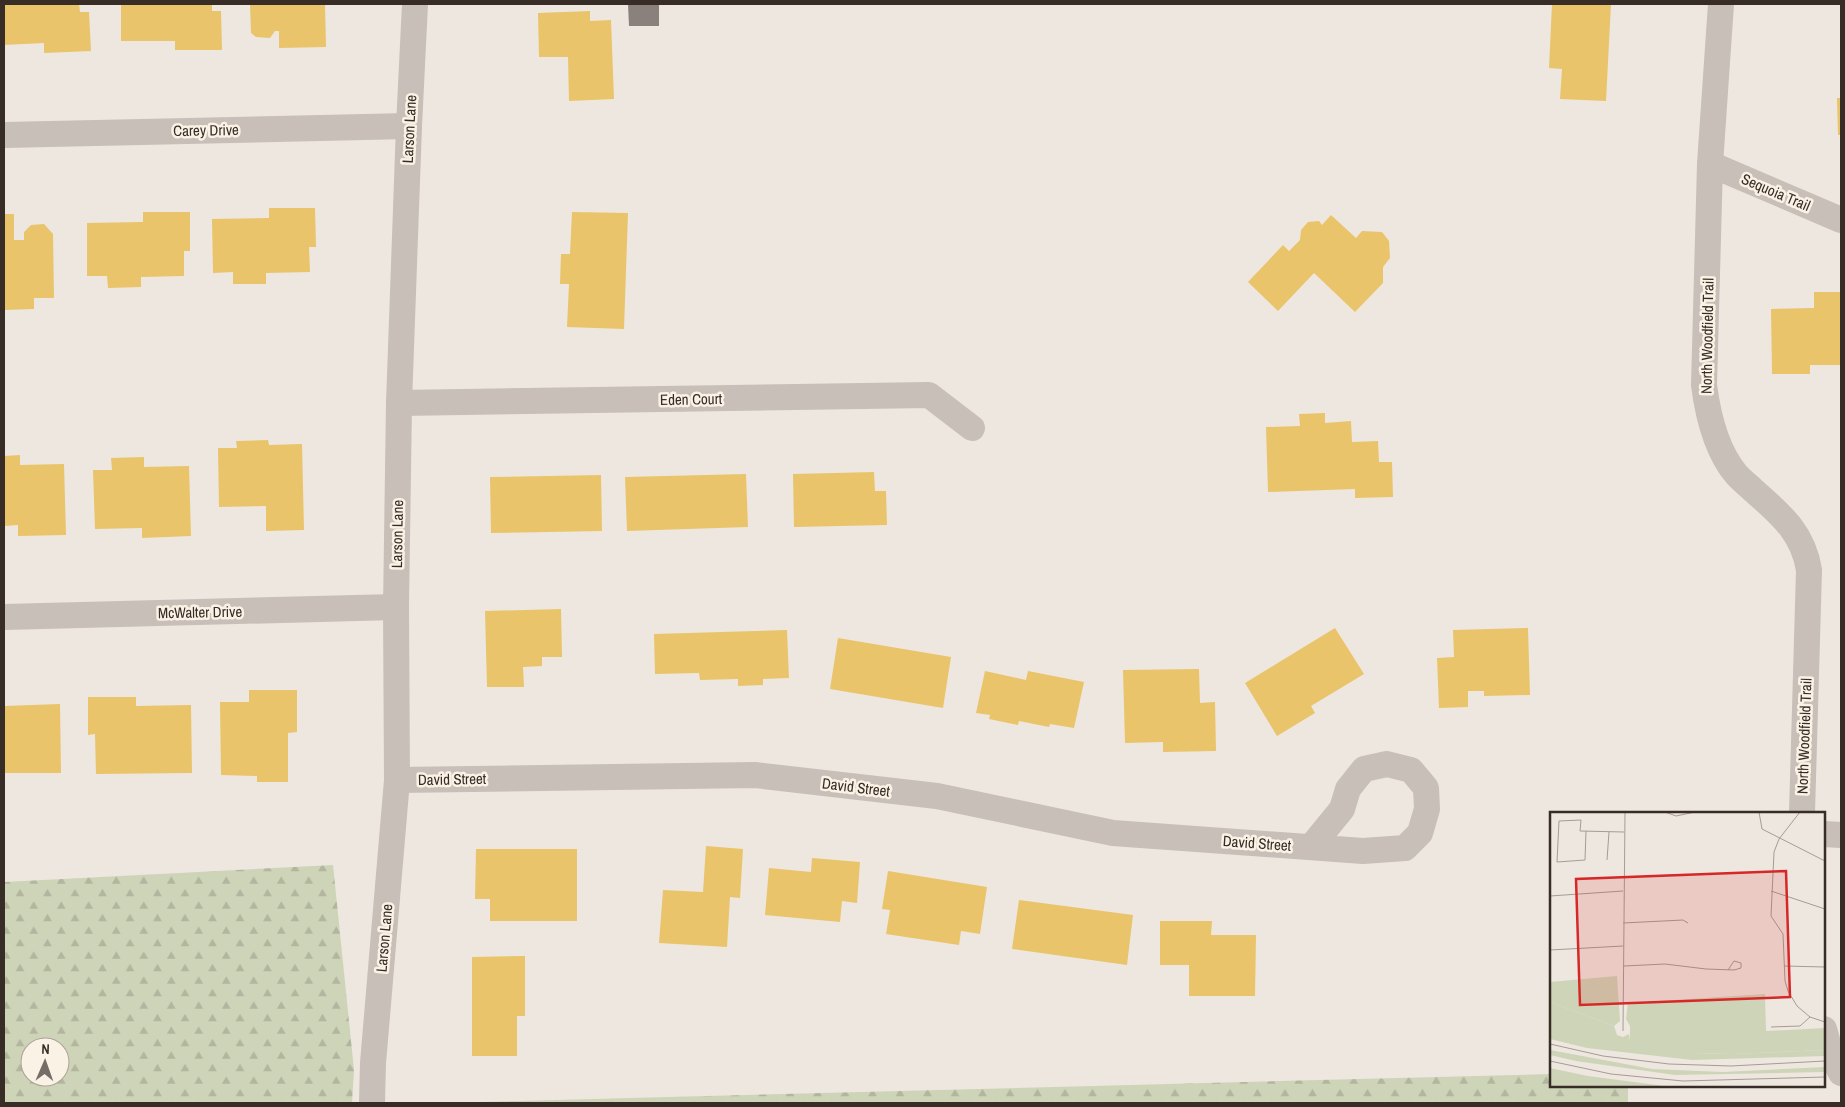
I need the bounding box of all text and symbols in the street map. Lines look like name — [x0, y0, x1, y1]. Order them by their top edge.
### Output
street label: Larson Lane — [397, 94, 421, 164]
street label: Carey Drive — [173, 119, 239, 141]
street label: Sequoia Trail — [1738, 168, 1814, 216]
street label: North Woodfield Trail — [1695, 278, 1719, 394]
street label: Eden Court — [660, 388, 723, 410]
street label: Larson Lane — [386, 499, 408, 568]
street label: McWalter Drive — [158, 601, 242, 623]
street label: North Woodfield Trail — [1791, 678, 1817, 794]
street label: David Street — [418, 768, 487, 790]
street label: David Street — [821, 772, 892, 802]
inset map — [1550, 812, 1825, 1087]
street label: David Street — [1222, 830, 1292, 856]
street label: Larson Lane — [371, 903, 397, 973]
north arrow — [20, 1037, 70, 1087]
text: N — [41, 1040, 50, 1058]

